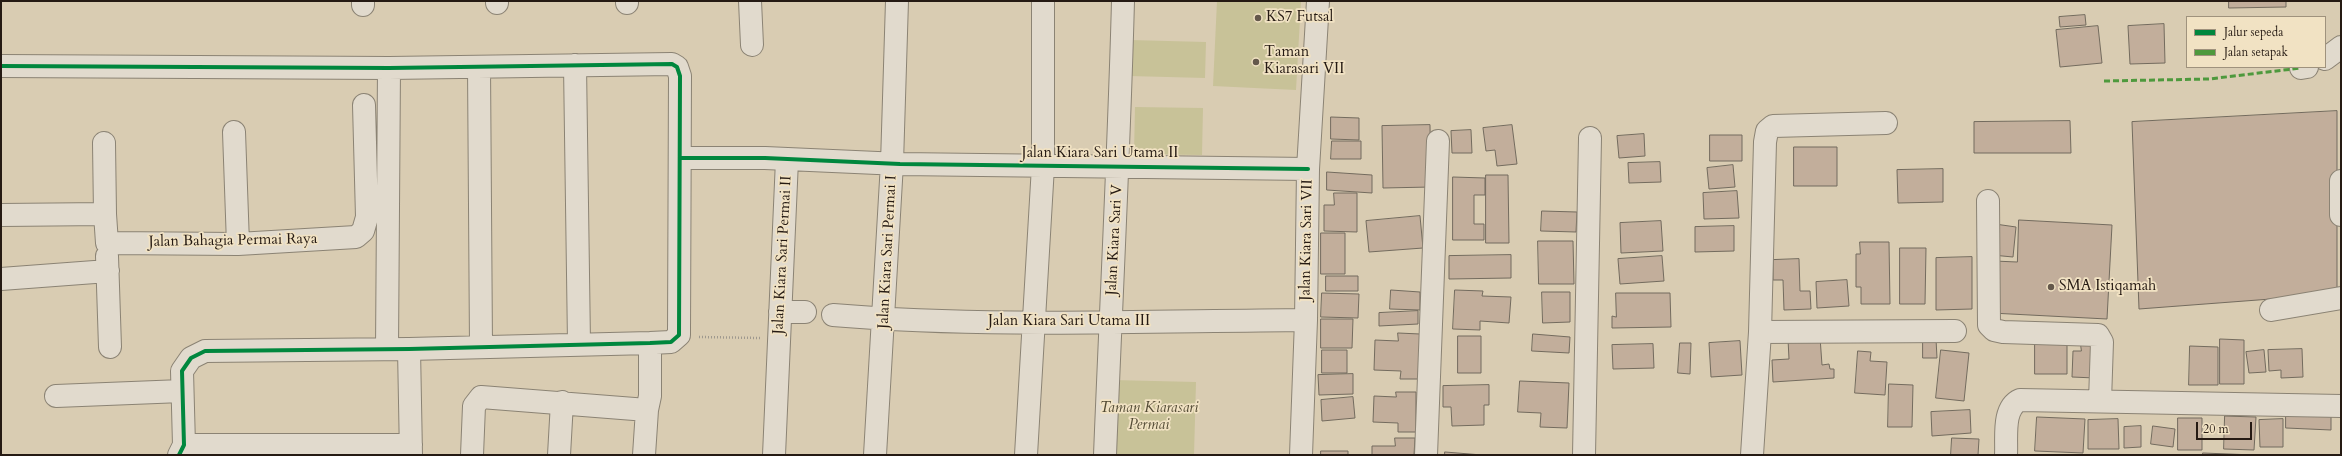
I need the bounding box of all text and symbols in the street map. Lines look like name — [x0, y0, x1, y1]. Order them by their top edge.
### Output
place label: KS7 Futsal — [1266, 9, 1333, 27]
marker: KS7 Futsal — [1253, 13, 1263, 23]
legend — [2186, 16, 2326, 68]
text: Jalur sepeda — [2224, 24, 2283, 40]
place label: Taman Kiarasari VII — [1264, 44, 1344, 79]
text: Jalan setapak — [2224, 44, 2288, 60]
marker: Taman Kiarasari VII — [1251, 57, 1261, 67]
street label: Jalan Kiara Sari Utama II — [1022, 145, 1178, 163]
street label: Jalan Kiara Sari Permai II — [770, 175, 796, 335]
street label: Jalan Kiara Sari Permai I — [875, 175, 901, 329]
street label: Jalan Kiara Sari VII — [1297, 179, 1317, 301]
street label: Jalan Kiara Sari V — [1103, 184, 1127, 296]
street label: Jalan Bahagia Permai Raya — [148, 231, 318, 251]
place label: SMA Istiqamah — [2059, 278, 2156, 296]
marker: SMA Istiqamah — [2046, 282, 2056, 292]
street label: Jalan Kiara Sari Utama III — [988, 313, 1150, 331]
park label: Taman Kiarasari Permai — [1100, 400, 1198, 435]
scale bar — [2198, 414, 2254, 440]
text: 20 m — [2203, 421, 2229, 437]

